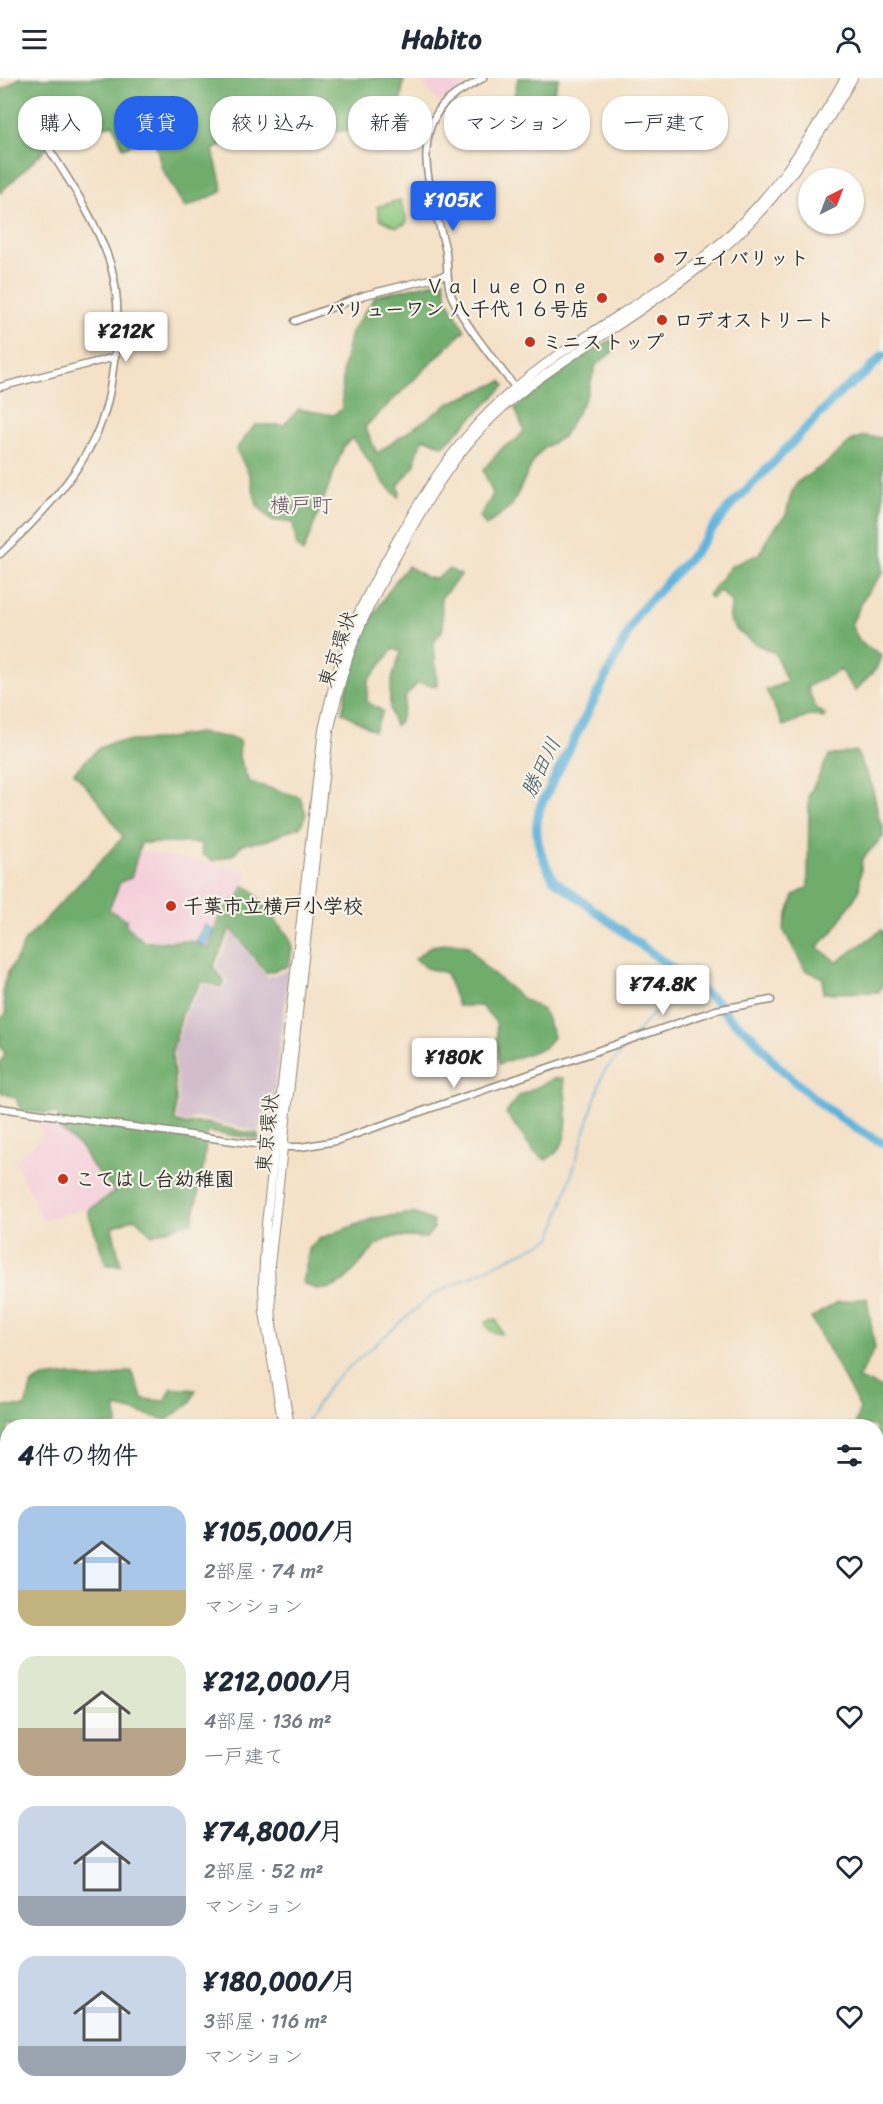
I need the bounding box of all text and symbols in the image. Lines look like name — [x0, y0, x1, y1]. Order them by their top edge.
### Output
text: Habito — [401, 15, 482, 63]
icon: menu — [18, 23, 51, 56]
icon: person — [832, 23, 865, 56]
chip: 購入 — [18, 96, 102, 150]
chip: 賃貸 — [114, 96, 198, 150]
chip: 絞り込み — [210, 96, 336, 150]
chip: 新着 — [348, 96, 432, 150]
chip: マンション — [444, 96, 590, 150]
chip: 一戸建て — [602, 96, 728, 150]
north arrow — [798, 168, 864, 234]
map controls — [798, 168, 864, 234]
pin: ¥105K — [411, 181, 495, 232]
text: ¥105K — [425, 183, 481, 218]
place label: フェイバリット — [671, 241, 809, 276]
marker: フェイバリット — [652, 251, 666, 265]
place label: Ｖａｌｕｅ Ｏｎｅ バリューワン 八千代１６号店 — [325, 269, 590, 327]
marker: Ｖａｌｕｅ Ｏｎｅ バリューワン 八千代１６号店 — [595, 291, 609, 305]
place label: ロデオストリート — [674, 303, 834, 338]
pin: ¥212K — [84, 312, 168, 363]
marker: ロデオストリート — [655, 313, 669, 327]
text: ¥212K — [99, 314, 153, 349]
place label: ミニストップ — [542, 325, 664, 360]
marker: ミニストップ — [523, 335, 537, 349]
district label: 横戸町 — [270, 486, 333, 524]
street label: 東京環状 — [308, 606, 367, 693]
water label: 勝田川 — [510, 730, 572, 804]
place label: 千葉市立横戸小学校 — [183, 889, 363, 924]
marker: 千葉市立横戸小学校 — [164, 899, 178, 913]
pin: ¥74.8K — [614, 965, 712, 1016]
text: ¥74.8K — [630, 967, 696, 1002]
pin: ¥180K — [412, 1038, 496, 1089]
text: ¥180K — [426, 1040, 482, 1075]
street label: 東京環状 — [246, 1091, 289, 1175]
place label: こてはし台幼稚園 — [75, 1162, 235, 1197]
marker: こてはし台幼稚園 — [56, 1172, 70, 1186]
text: 4件の物件 — [18, 1432, 138, 1478]
icon: filters — [833, 1439, 866, 1472]
text: ¥105,000/月 — [204, 1508, 357, 1554]
icon: home — [66, 1530, 138, 1602]
icon: heart — [833, 1550, 866, 1583]
text: 2部屋 · 74 m² — [204, 1554, 324, 1589]
text: マンション — [204, 1589, 303, 1624]
text: ¥212,000/月 — [204, 1658, 355, 1704]
icon: home — [66, 1680, 138, 1752]
icon: heart — [833, 1700, 866, 1733]
text: 4部屋 · 136 m² — [204, 1704, 332, 1739]
text: 一戸建て — [204, 1739, 284, 1774]
text: ¥74,800/月 — [204, 1808, 344, 1854]
icon: home — [66, 1830, 138, 1902]
icon: heart — [833, 1850, 866, 1883]
text: 2部屋 · 52 m² — [204, 1854, 323, 1889]
text: マンション — [204, 1889, 303, 1924]
text: ¥180,000/月 — [204, 1958, 357, 2004]
icon: home — [66, 1980, 138, 2052]
icon: heart — [833, 2000, 866, 2033]
text: 3部屋 · 116 m² — [204, 2004, 328, 2039]
text: マンション — [204, 2039, 303, 2074]

